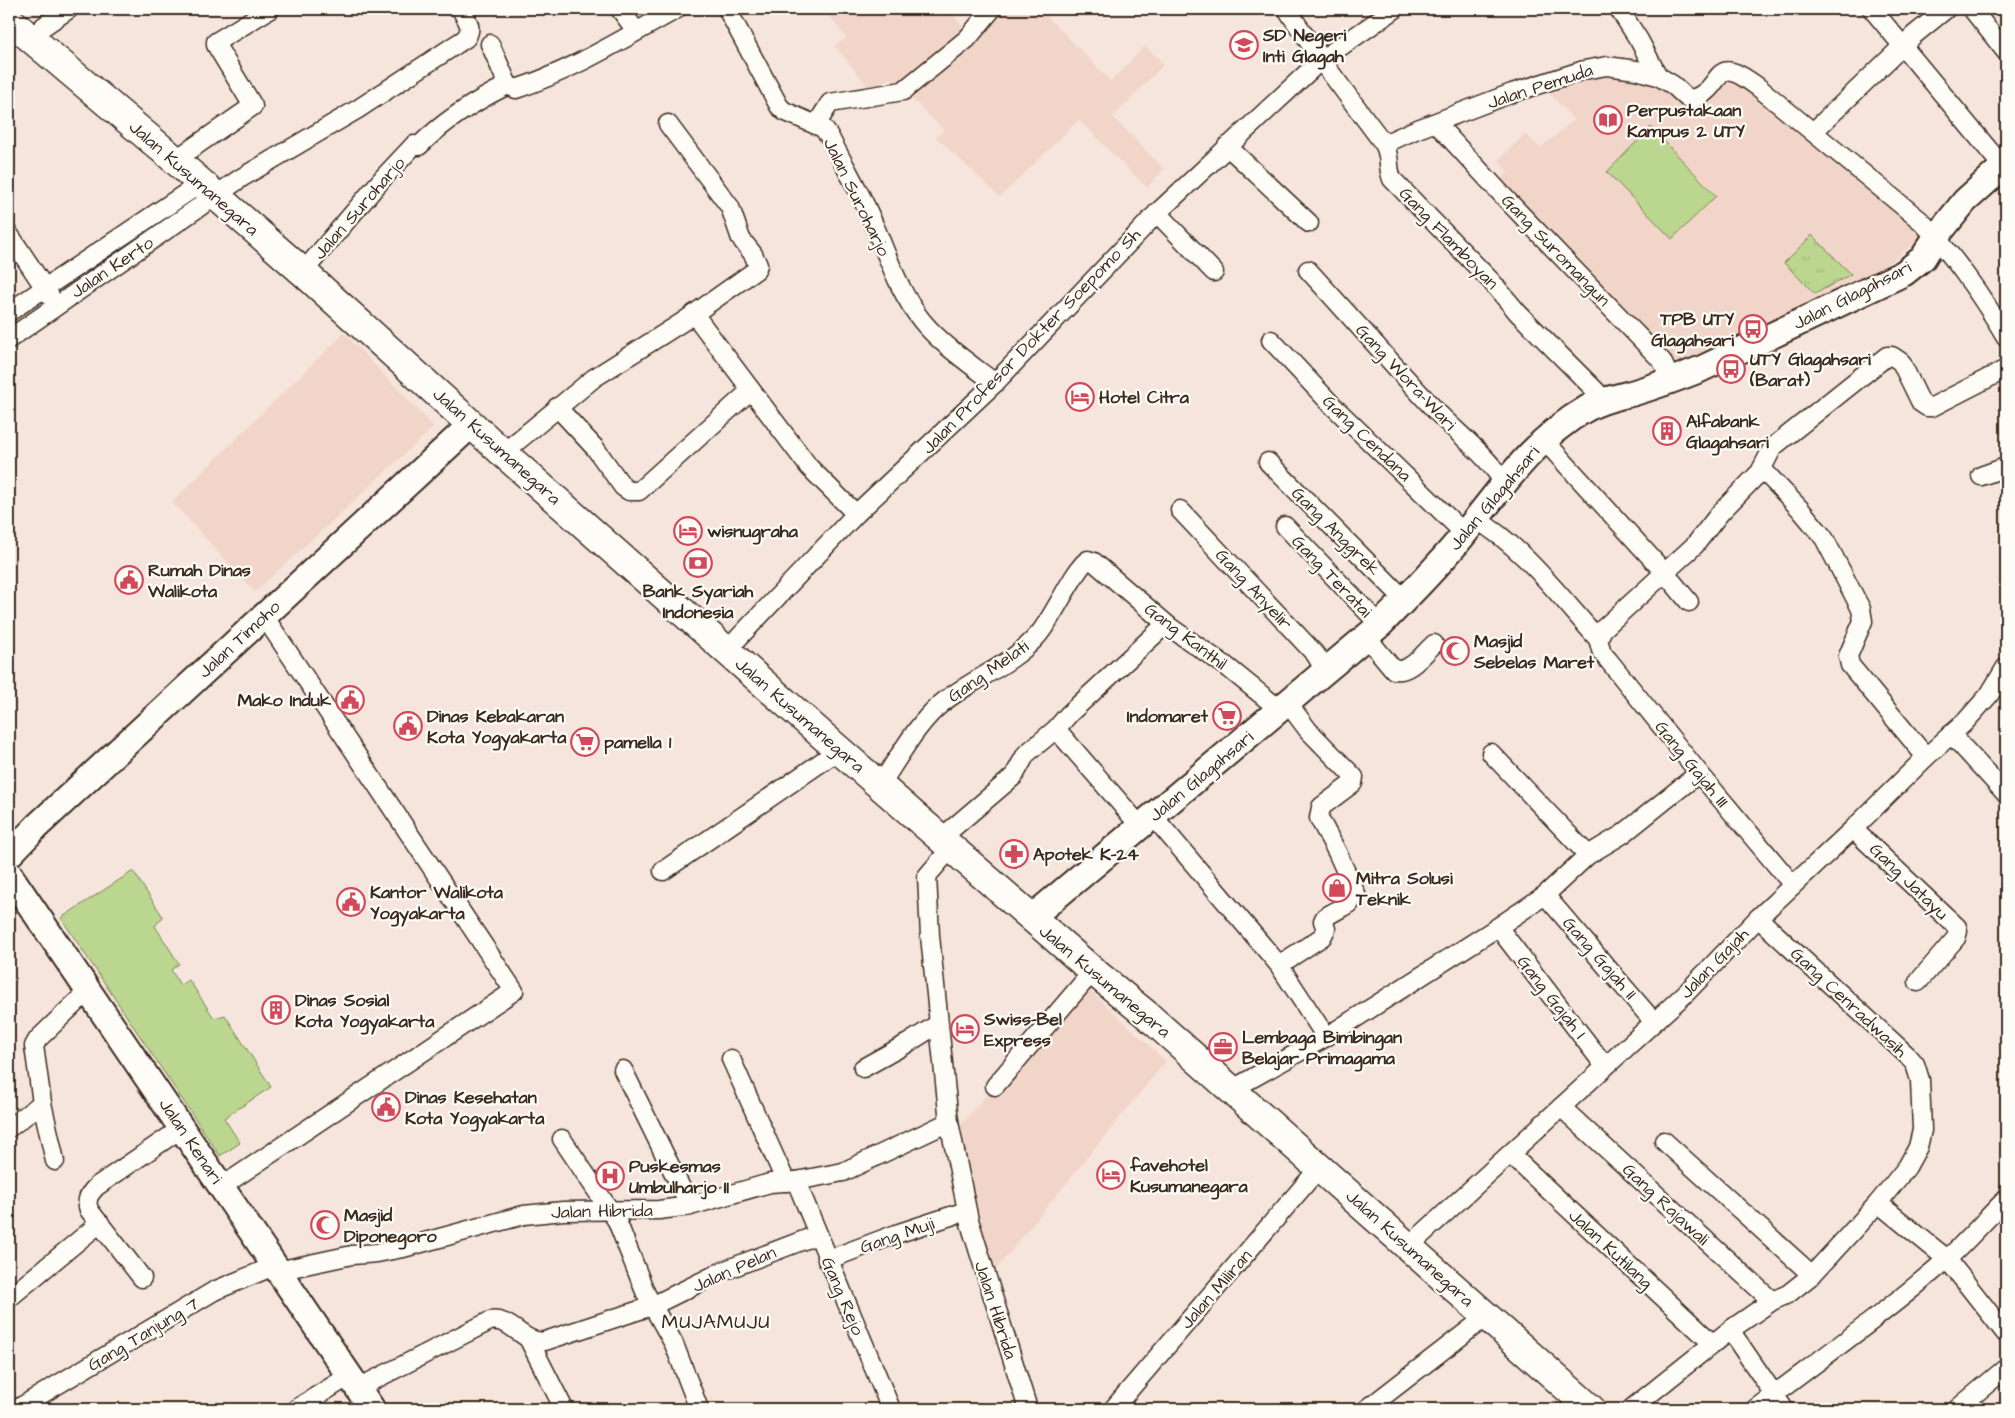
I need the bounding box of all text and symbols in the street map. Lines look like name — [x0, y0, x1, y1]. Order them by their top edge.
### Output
place label: SD Negeri Inti Glagah — [1262, 23, 1346, 70]
school or university icon: SD Negeri Inti Glagah — [1229, 30, 1259, 60]
street label: Jalan Pemuda — [1484, 58, 1596, 115]
place label: Perpustakaan Kampus 2 UTY — [1627, 98, 1745, 144]
library icon: Perpustakaan Kampus 2 UTY — [1593, 105, 1623, 135]
street label: Jalan Kusumanegara — [123, 115, 264, 243]
street label: Jalan Suroharjo — [817, 134, 896, 261]
street label: Jalan Suroharjo — [308, 151, 411, 265]
street label: Gang Flamboyan — [1392, 182, 1504, 296]
street label: Gang Suromangun — [1495, 189, 1616, 313]
street label: Jalan Profesor Dokter Soepomo Sh — [916, 223, 1147, 460]
street label: Jalan Kerto — [66, 231, 159, 304]
street label: Jalan Glagahsari — [1789, 255, 1916, 337]
place label: TPB UTY Glagahsari — [1651, 307, 1734, 354]
bus stop icon: TPB UTY Glagahsari — [1738, 314, 1768, 344]
street label: Gang Wora-Wari — [1349, 319, 1462, 437]
place label: UTY Glagahsari (Barat) — [1749, 347, 1871, 393]
bus stop icon: UTY Glagahsari (Barat) — [1716, 354, 1746, 384]
street label: Jalan Kusumanegara — [426, 382, 566, 511]
hotel icon: Hotel Citra — [1065, 382, 1095, 412]
place label: Hotel Citra — [1099, 385, 1190, 410]
street label: Gang Cendana — [1316, 389, 1417, 488]
place label: Alfabank Glagahsari — [1686, 409, 1769, 456]
building icon: Alfabank Glagahsari — [1652, 416, 1682, 446]
street label: Jalan Glagahsari — [1443, 440, 1547, 557]
street label: Gang Anggrek — [1285, 481, 1386, 582]
hotel icon: wisnugraha — [673, 516, 703, 546]
place label: wisnugraha — [707, 519, 799, 545]
street label: Gang Teratai — [1285, 529, 1378, 624]
street label: Gang Anyelir — [1209, 543, 1298, 636]
bank icon: Bank Syariah Indonesia — [683, 548, 713, 578]
place label: Rumah Dinas Walikota — [147, 558, 251, 604]
public building icon: Rumah Dinas Walikota — [114, 565, 144, 595]
place label: Bank Syariah Indonesia — [643, 579, 754, 625]
street label: Jalan Timoho — [193, 595, 286, 684]
street label: Gang Kanthil — [1138, 597, 1232, 677]
place label: Masjid Sebelas Maret — [1473, 629, 1595, 675]
street label: Gang Melati — [943, 634, 1035, 709]
mosque icon: Masjid Sebelas Maret — [1440, 636, 1470, 666]
street label: Jalan Kusumanegara — [729, 652, 870, 780]
public building icon: Mako Induk — [335, 685, 365, 715]
place label: Mako Induk — [237, 688, 332, 713]
supermarket icon: Indomaret — [1212, 701, 1242, 731]
place label: Dinas Kebakaran Kota Yogyakarta — [427, 704, 567, 751]
place label: Indomaret — [1127, 704, 1209, 729]
public building icon: Dinas Kebakaran Kota Yogyakarta — [393, 711, 423, 741]
street label: Gang Gajah III — [1648, 715, 1734, 814]
street label: Jalan Glagahsari — [1144, 725, 1260, 828]
supermarket icon: pamella 1 — [570, 727, 600, 757]
place label: pamella 1 — [604, 730, 672, 755]
street label: Gang Jatayu — [1863, 837, 1954, 926]
pharmacy icon: Apotek K-24 — [999, 839, 1029, 869]
place label: Apotek K-24 — [1033, 842, 1140, 867]
place label: Mitra Solusi Teknik — [1355, 866, 1453, 912]
shop icon: Mitra Solusi Teknik — [1322, 873, 1352, 903]
place label: Kantor Walikota Yogyakarta — [370, 880, 504, 927]
public building icon: Kantor Walikota Yogyakarta — [336, 887, 366, 917]
street label: Gang Gajah II — [1556, 911, 1643, 1006]
street label: Jalan Kusumanegara — [1033, 919, 1176, 1045]
street label: Jalan Gajah — [1674, 922, 1755, 1004]
street label: Gang Cenradwasih — [1784, 942, 1913, 1064]
street label: Gang Gajah I — [1510, 950, 1592, 1045]
place label: Dinas Sosial Kota Yogyakarta — [295, 988, 435, 1035]
building icon: Dinas Sosial Kota Yogyakarta — [261, 995, 291, 1025]
place label: Swiss-Bel Express — [983, 1007, 1062, 1053]
hotel icon: Swiss-Bel Express — [950, 1014, 980, 1044]
place label: Lembaga Bimbingan Belajar Primagama — [1242, 1025, 1402, 1072]
office icon: Lembaga Bimbingan Belajar Primagama — [1208, 1032, 1238, 1062]
place label: Dinas Kesehatan Kota Yogyakarta — [405, 1085, 545, 1132]
public building icon: Dinas Kesehatan Kota Yogyakarta — [371, 1092, 401, 1122]
street label: Jalan Kenari — [153, 1094, 229, 1189]
place label: favehotel Kusumanegara — [1129, 1153, 1248, 1200]
place label: Puskesmas Umbulharjo II — [629, 1154, 729, 1200]
street label: Gang Rajawali — [1616, 1157, 1715, 1252]
hotel icon: favehotel Kusumanegara — [1096, 1160, 1126, 1190]
hospital icon: Puskesmas Umbulharjo II — [595, 1161, 625, 1191]
street label: Jalan Kusumanegara — [1339, 1184, 1479, 1313]
street label: Jalan Hibrida — [551, 1198, 653, 1225]
place label: Masjid Diponegoro — [344, 1203, 438, 1250]
street label: Jalan Kutilang — [1562, 1204, 1658, 1296]
mosque icon: Masjid Diponegoro — [310, 1210, 340, 1240]
street label: Gang Muji — [857, 1211, 938, 1261]
street label: Jalan Pelan — [688, 1240, 780, 1299]
street label: Jalan Miliran — [1175, 1244, 1258, 1335]
street label: Gang Rejo — [814, 1253, 870, 1340]
street label: Jalan Hibrida — [968, 1258, 1023, 1362]
street label: Gang Tanjung 7 — [83, 1291, 204, 1378]
district label: MUJAMUJU — [662, 1308, 770, 1336]

